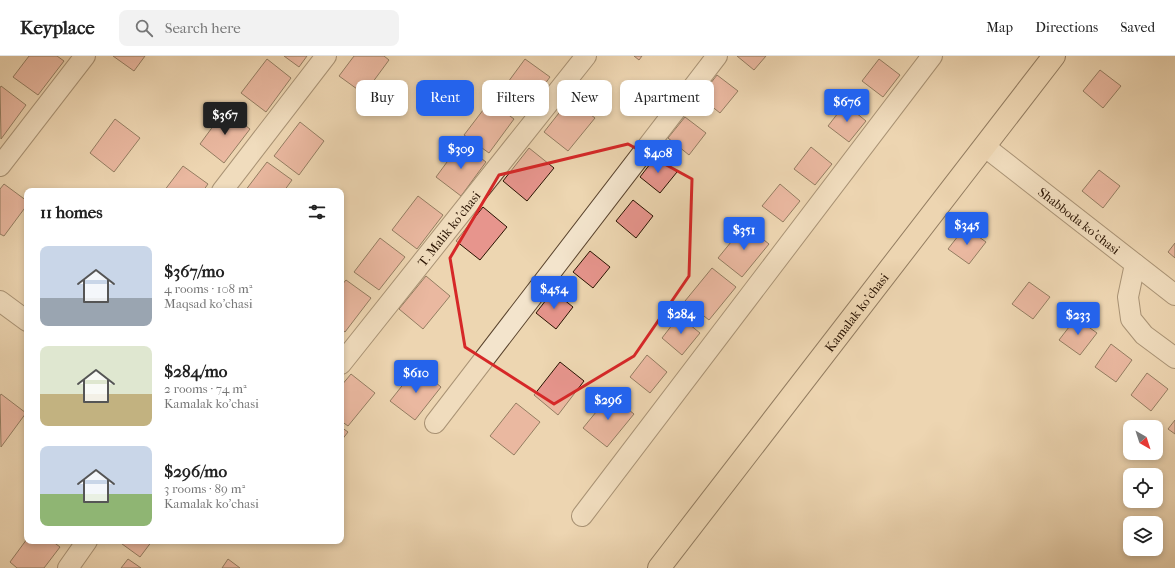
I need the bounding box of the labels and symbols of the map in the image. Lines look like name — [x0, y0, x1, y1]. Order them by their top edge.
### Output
pin: $676 — [823, 89, 871, 123]
pin: $367 — [201, 102, 249, 136]
pin: $309 — [437, 136, 485, 170]
pin: $408 — [634, 140, 682, 174]
street label: Shabboda ko'chasi — [1035, 184, 1123, 257]
street label: T. Malik ko'chasi — [415, 188, 484, 270]
pin: $345 — [943, 212, 991, 246]
pin: $351 — [720, 217, 768, 251]
street label: Kamalak ko'chasi — [822, 270, 892, 355]
pin: $454 — [530, 276, 578, 310]
pin: $284 — [657, 301, 705, 335]
pin: $233 — [1054, 302, 1102, 336]
pin: $610 — [392, 360, 440, 394]
pin: $296 — [584, 387, 632, 421]
north arrow — [1123, 420, 1163, 460]

